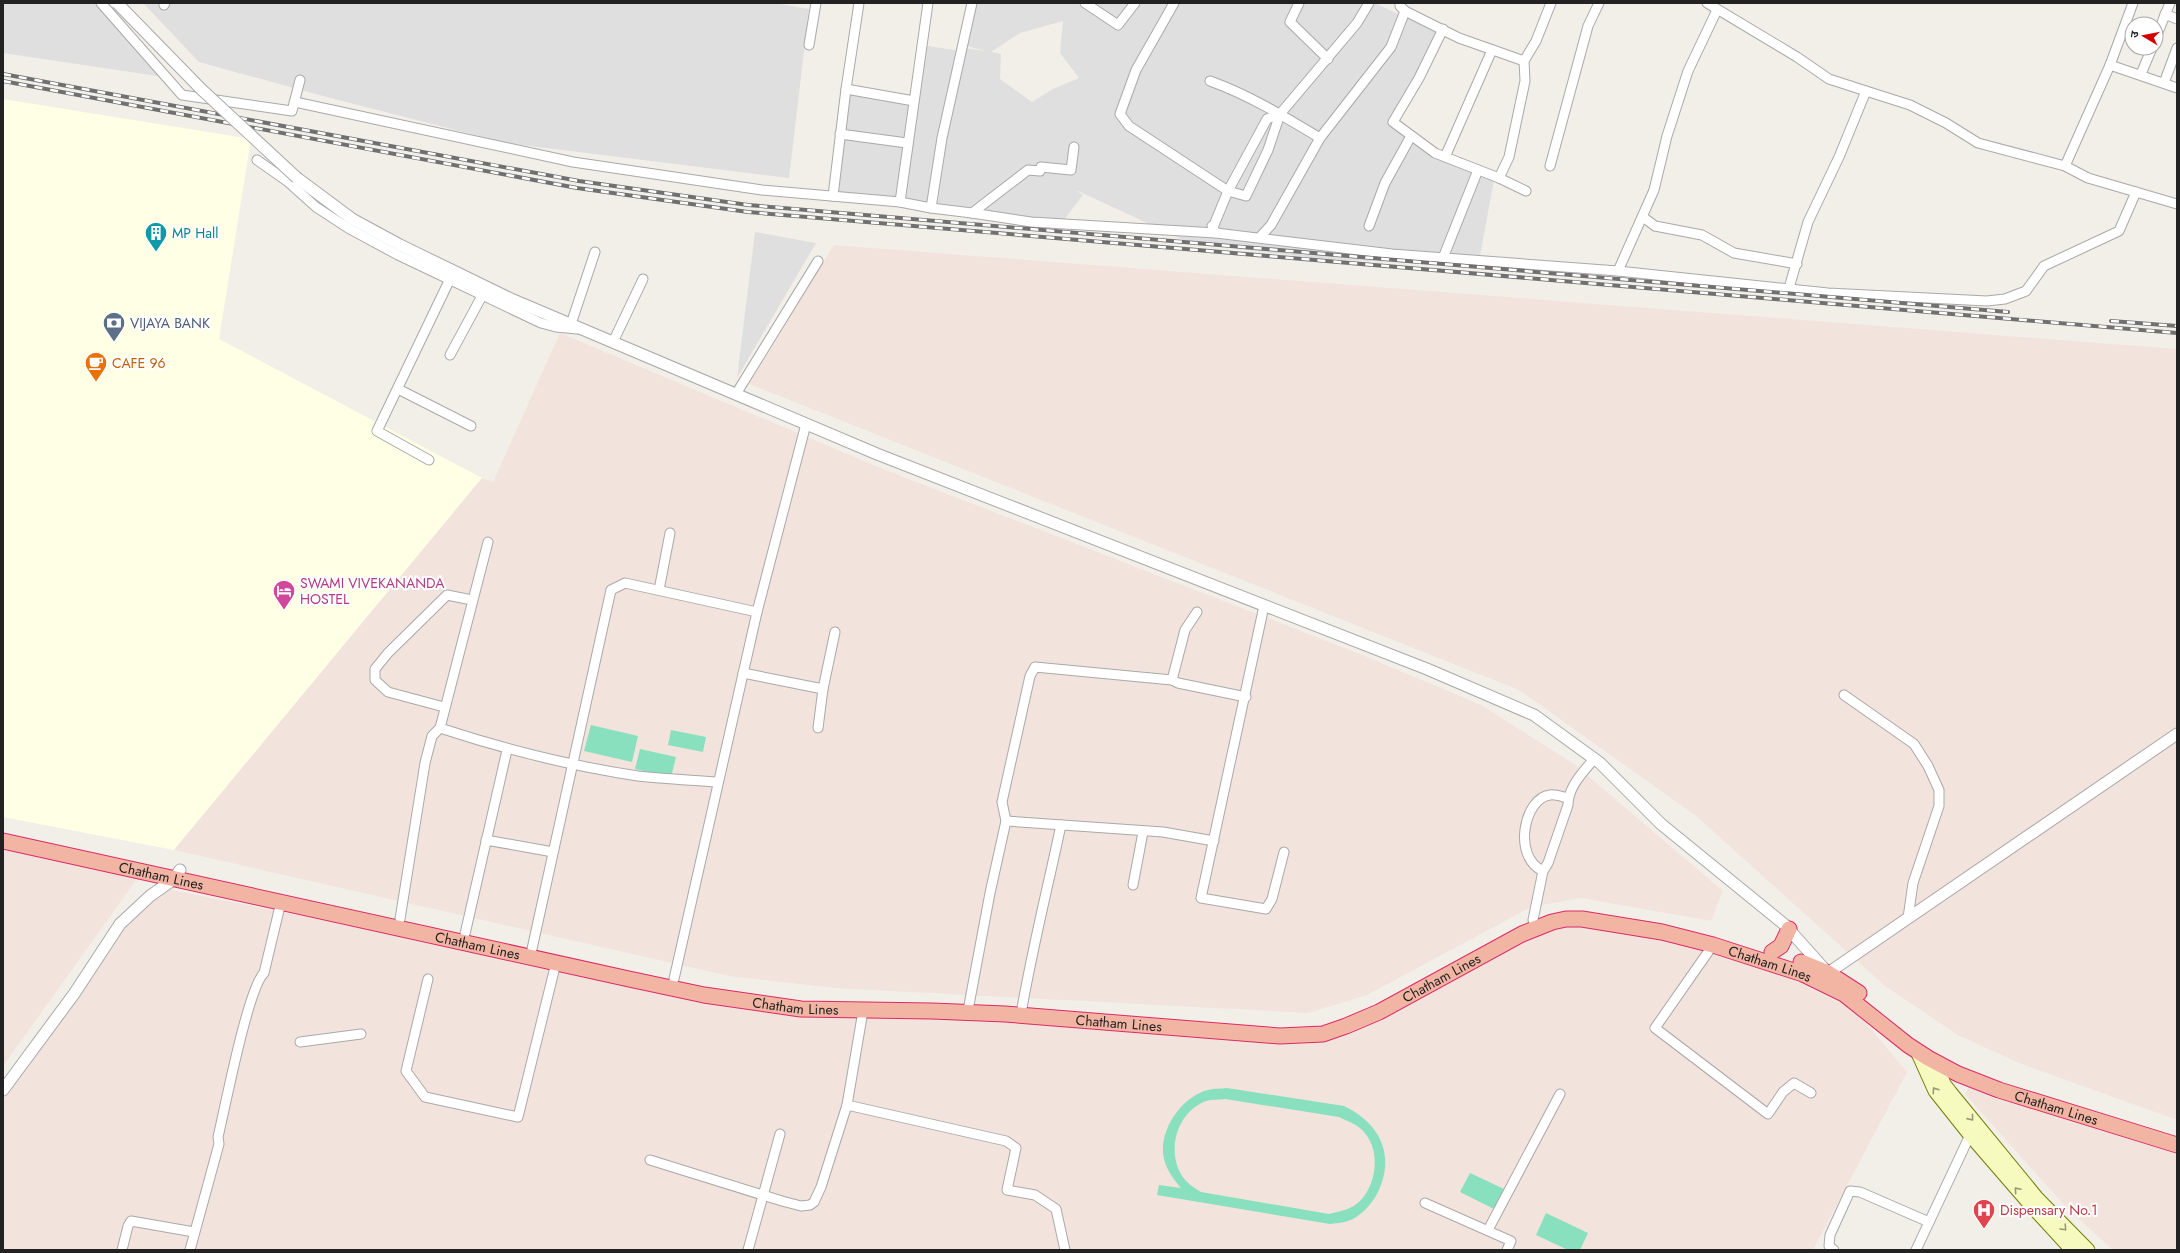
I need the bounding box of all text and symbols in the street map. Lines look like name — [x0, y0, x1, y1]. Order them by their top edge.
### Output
north arrow — [2124, 16, 2164, 56]
text: उ — [2126, 29, 2143, 39]
building icon: MP Hall — [143, 220, 169, 253]
place label: MP Hall — [172, 223, 218, 243]
bank icon: VIJAYA BANK — [101, 310, 127, 343]
place label: VIJAYA BANK — [130, 313, 210, 333]
cafe icon: CAFE 96 — [83, 350, 109, 383]
place label: CAFE 96 — [112, 353, 166, 373]
place label: SWAMI VIVEKANANDA HOSTEL — [300, 573, 445, 609]
hotel icon: SWAMI VIVEKANANDA HOSTEL — [271, 578, 297, 611]
street label: Chatham Lines — [117, 857, 206, 895]
street label: Chatham Lines — [433, 927, 522, 965]
street label: Chatham Lines — [1726, 941, 1815, 987]
street label: Chatham Lines — [1399, 948, 1484, 1007]
street label: Chatham Lines — [751, 992, 839, 1020]
street label: Chatham Lines — [1075, 1010, 1163, 1037]
street label: Chatham Lines — [2012, 1085, 2101, 1130]
one-way arrow — [1932, 1087, 1940, 1094]
one-way arrow — [1966, 1113, 1973, 1121]
one-way arrow — [2015, 1188, 2022, 1195]
hospital icon: Dispensary No.1 — [1971, 1197, 1997, 1230]
place label: Dispensary No.1 — [2000, 1200, 2098, 1220]
one-way arrow — [2060, 1223, 2067, 1230]

